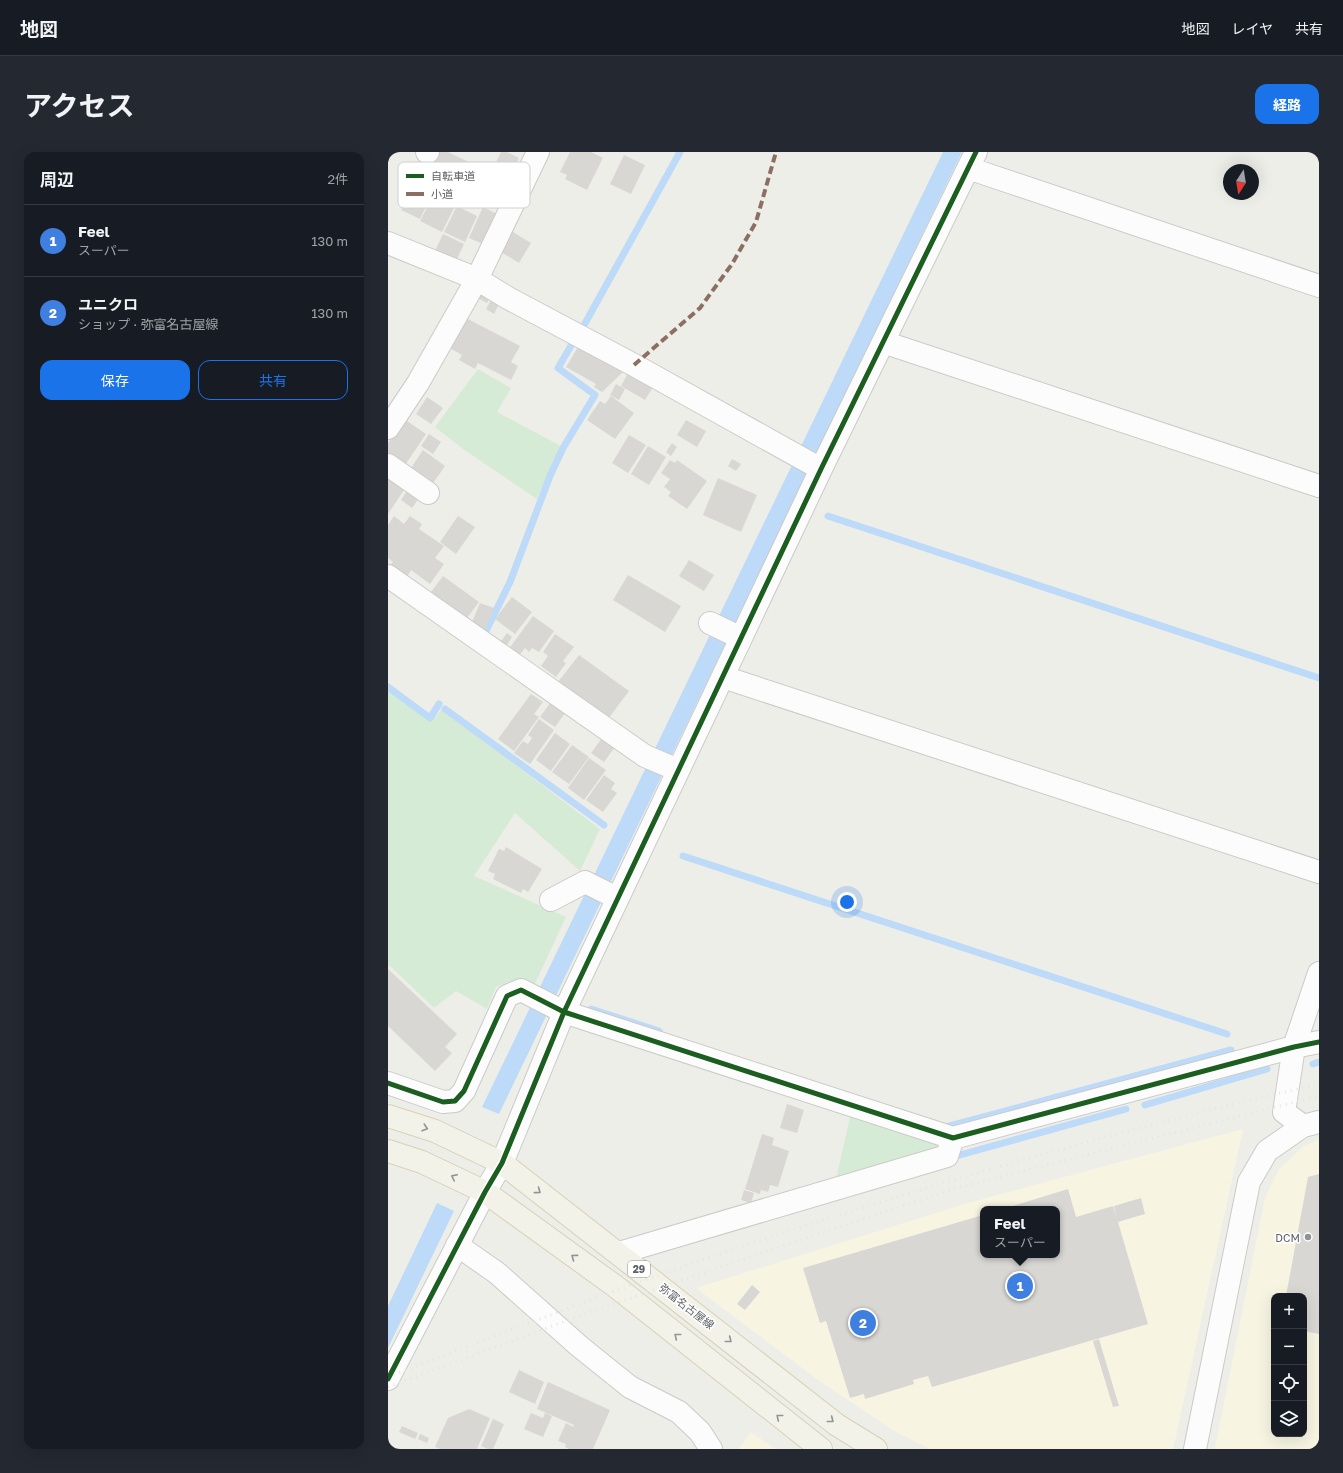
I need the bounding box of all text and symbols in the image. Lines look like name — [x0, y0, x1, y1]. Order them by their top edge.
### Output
text: 地図 — [20, 17, 58, 40]
text: 地図 — [1181, 20, 1209, 37]
text: レイヤ — [1231, 20, 1273, 37]
text: 共有 — [1295, 20, 1323, 37]
button: 経路 — [1255, 84, 1319, 124]
text: アクセス — [24, 89, 135, 122]
legend — [398, 162, 530, 208]
north arrow — [1223, 164, 1259, 200]
text: 周辺 — [40, 169, 74, 190]
text: 自転車道 — [431, 169, 475, 182]
text: 2件 — [327, 171, 348, 187]
text: 小道 — [431, 187, 453, 200]
text: Feel — [78, 222, 110, 240]
text: 1 — [50, 233, 56, 249]
text: 130 m — [311, 233, 348, 249]
text: スーパー — [78, 242, 130, 258]
text: ユニクロ — [78, 295, 138, 313]
text: 2 — [49, 305, 57, 321]
text: 130 m — [311, 305, 348, 321]
text: ショップ · 弥富名古屋線 — [78, 316, 218, 332]
button: 保存 — [40, 360, 190, 400]
button: 共有 — [198, 360, 348, 400]
your location — [837, 892, 857, 912]
one-way arrow — [422, 1123, 429, 1132]
one-way arrow — [451, 1174, 459, 1182]
one-way arrow — [533, 1186, 540, 1193]
popup — [980, 1206, 1060, 1258]
text: Feel — [994, 1214, 1026, 1232]
place label: DCM — [1275, 1231, 1300, 1244]
marker: DCM — [1303, 1232, 1313, 1242]
text: スーパー — [994, 1234, 1046, 1250]
one-way arrow — [572, 1254, 579, 1261]
road number: 29 — [628, 1261, 650, 1277]
pin: 1 — [1007, 1271, 1033, 1301]
street label: 弥富名古屋線 — [657, 1281, 717, 1331]
map controls — [1271, 1293, 1307, 1437]
button: + — [1271, 1293, 1307, 1329]
pin: 2 — [850, 1308, 876, 1338]
button: − — [1271, 1329, 1307, 1365]
one-way arrow — [675, 1333, 682, 1340]
one-way arrow — [724, 1335, 731, 1342]
button: locate — [1271, 1365, 1307, 1401]
button: layers — [1271, 1401, 1307, 1437]
one-way arrow — [776, 1414, 784, 1421]
one-way arrow — [827, 1415, 834, 1422]

